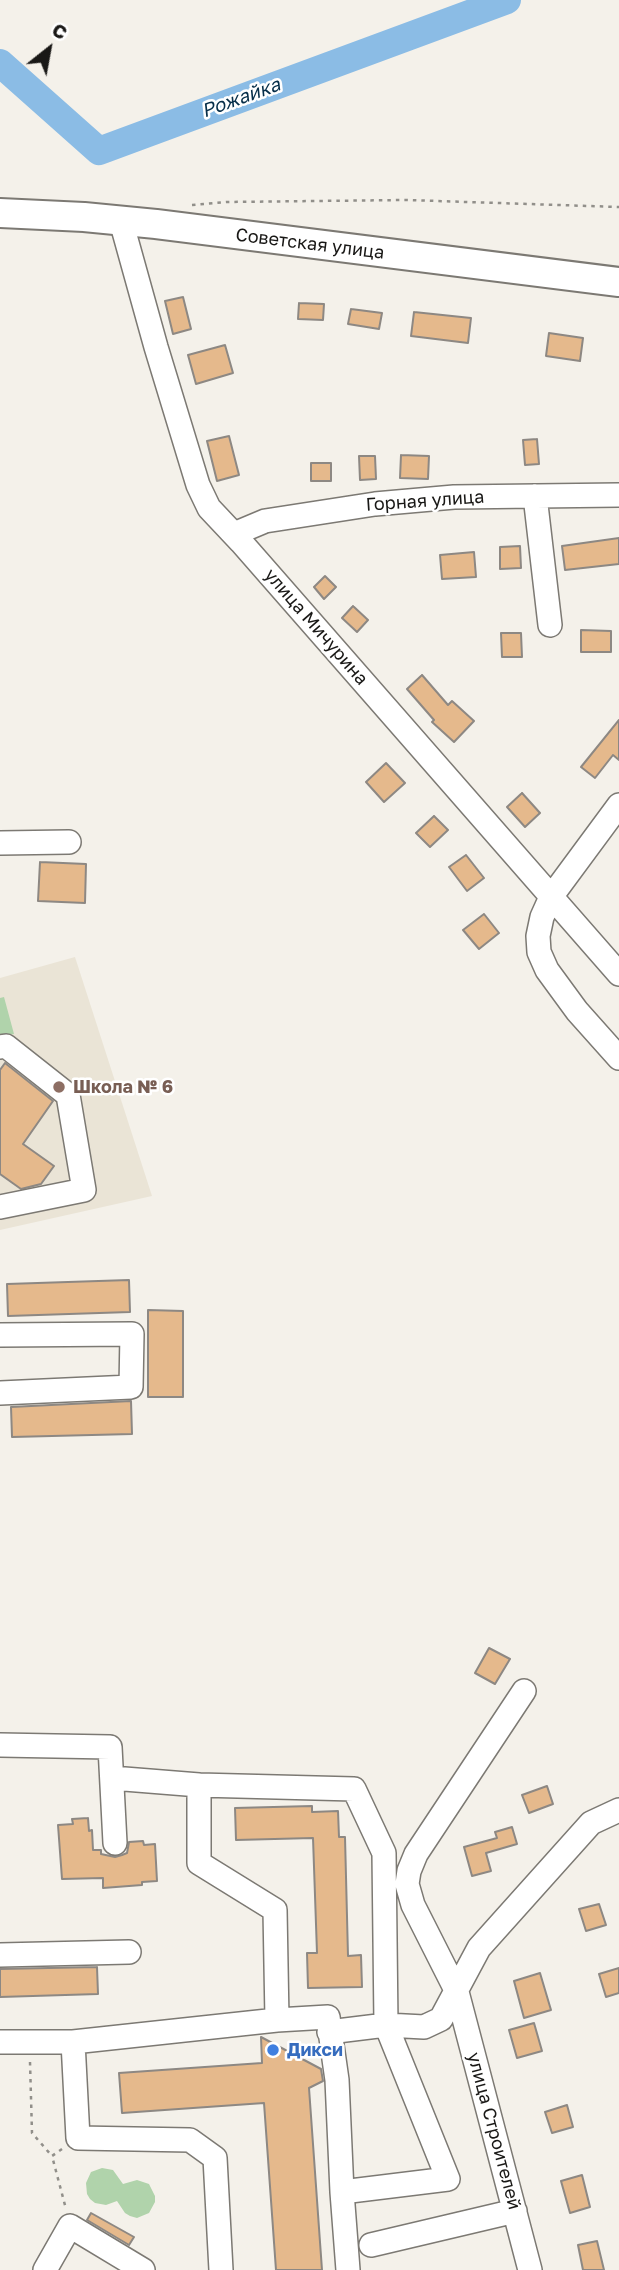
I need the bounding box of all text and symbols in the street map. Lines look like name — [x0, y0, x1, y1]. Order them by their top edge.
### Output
north arrow — [14, 14, 84, 84]
text: С — [48, 17, 72, 44]
water label: Рожайка — [199, 73, 283, 123]
street label: Советская улица — [234, 224, 386, 264]
street label: Горная улица — [365, 486, 485, 516]
street label: улица Мичурина — [260, 564, 372, 690]
place label: Школа № 6 — [73, 1076, 173, 1098]
marker: Школа № 6 — [51, 1079, 67, 1095]
place label: Дикси — [287, 2039, 343, 2061]
marker: Дикси — [265, 2042, 281, 2058]
street label: улица Строителей — [463, 2050, 525, 2212]

